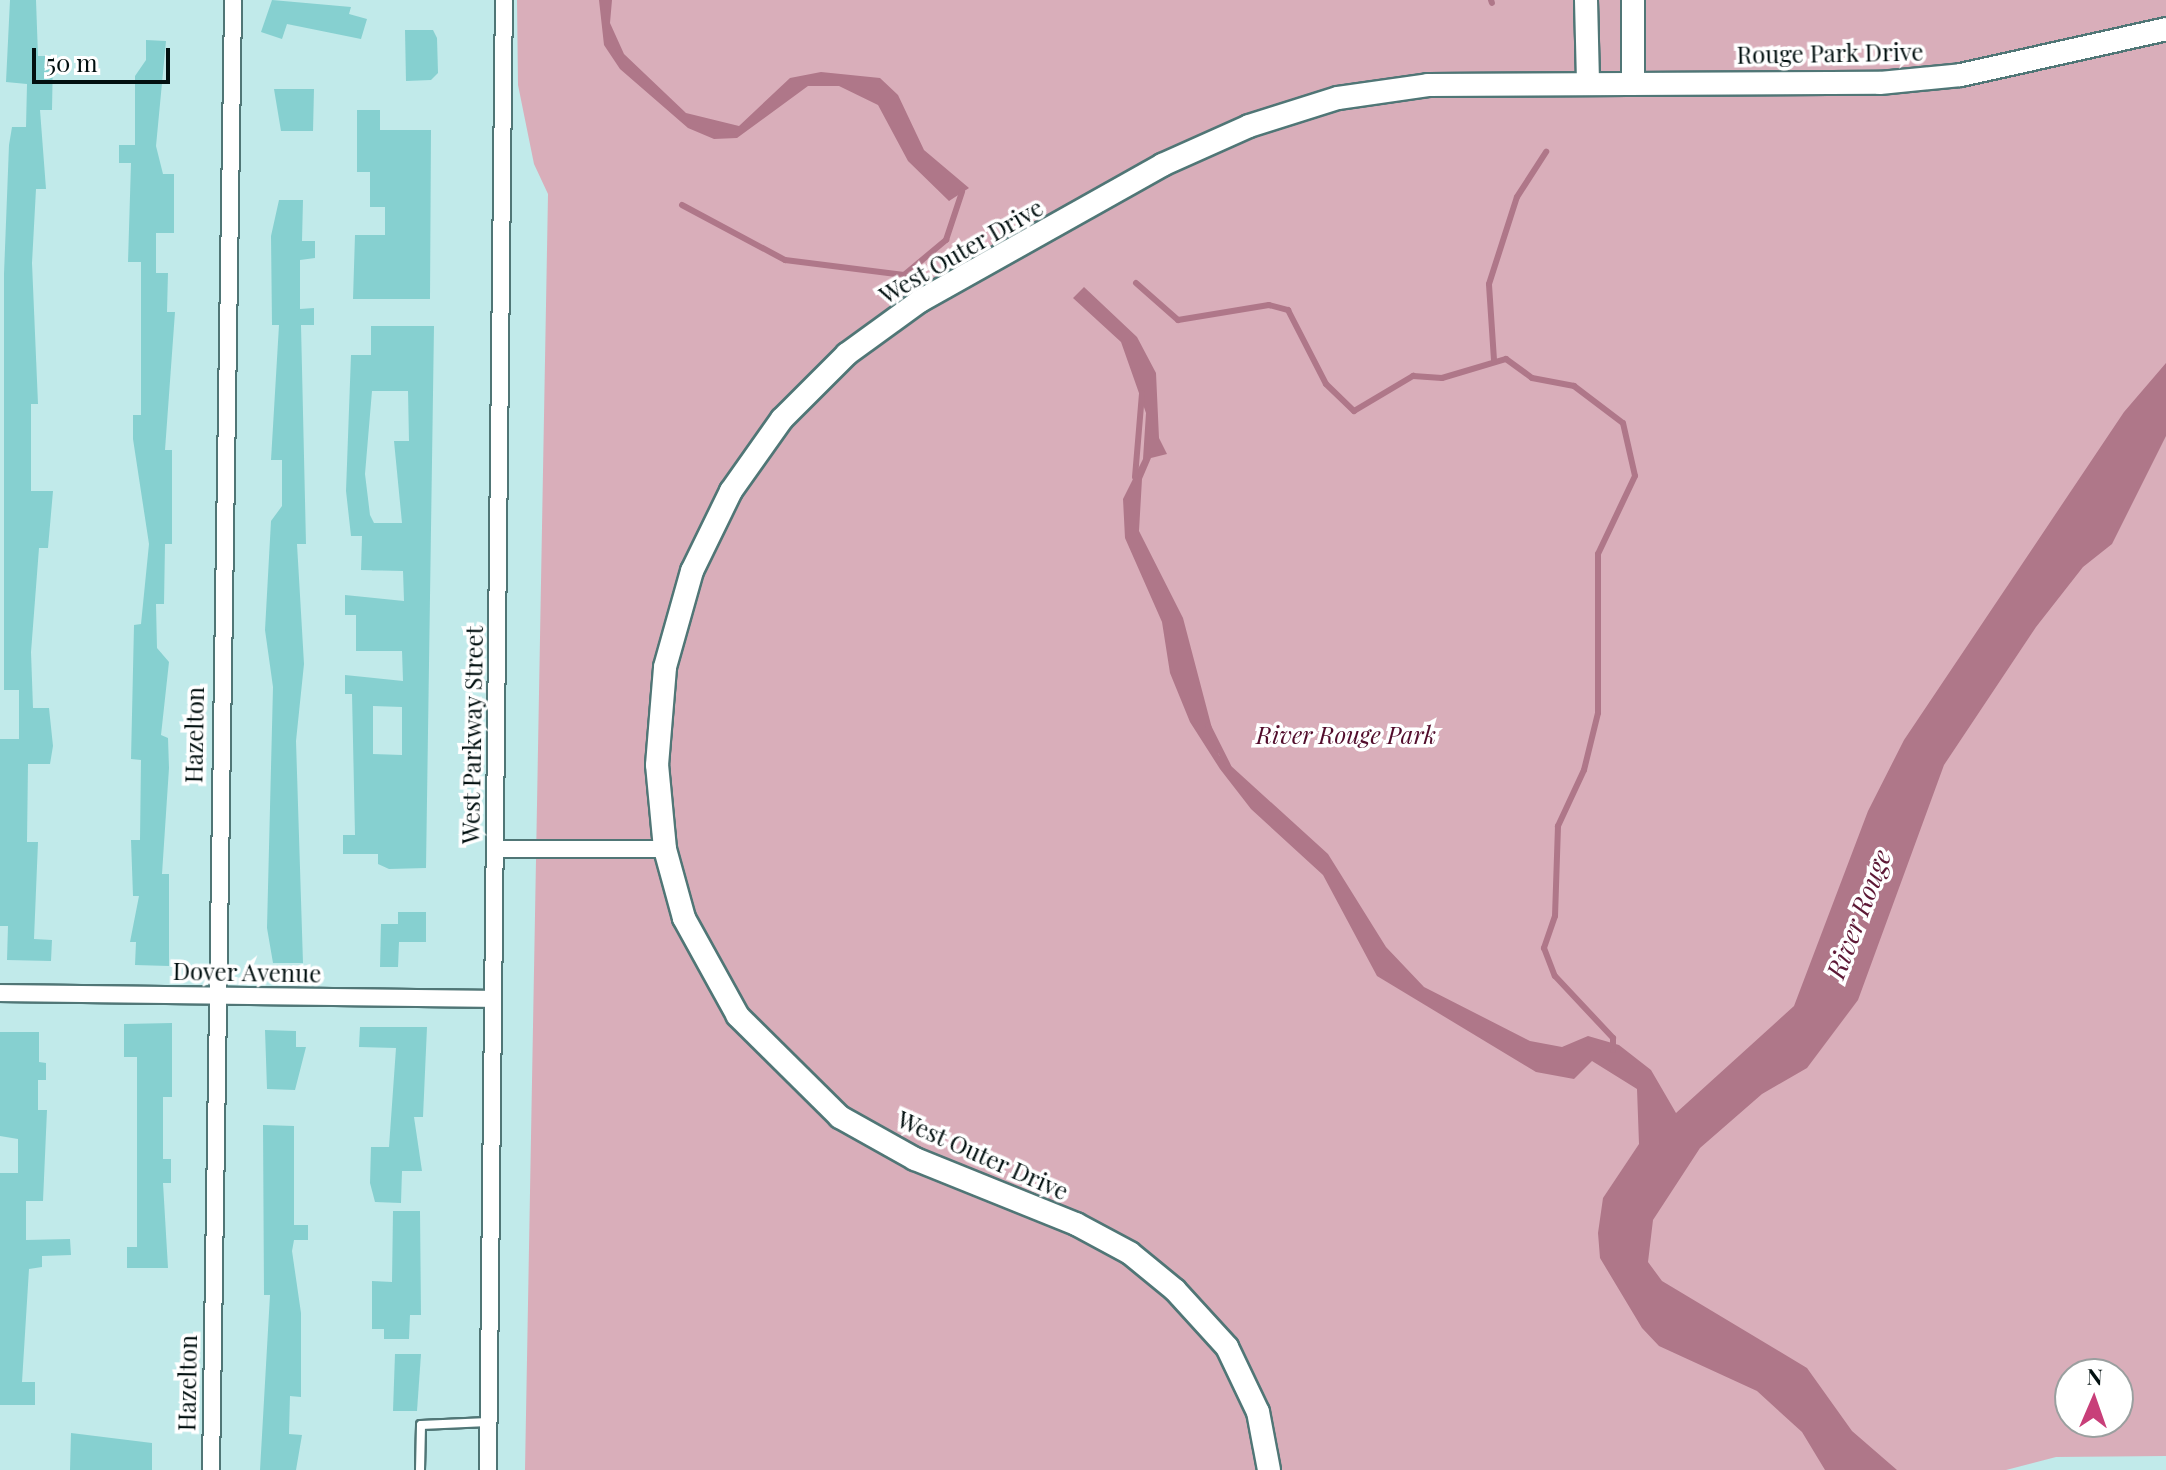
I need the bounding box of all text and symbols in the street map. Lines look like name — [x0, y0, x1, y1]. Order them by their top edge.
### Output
scale bar — [36, 32, 174, 82]
street label: Rouge Park Drive — [1736, 37, 1924, 69]
text: 50 m — [46, 46, 98, 78]
street label: West Outer Drive — [874, 192, 1048, 310]
street label: West Parkway Street — [456, 625, 488, 845]
street label: Hazelton — [179, 687, 209, 783]
park label: River Rouge Park — [1256, 721, 1436, 749]
water label: River Rouge — [1819, 845, 1897, 983]
street label: Dover Avenue — [172, 956, 322, 988]
street label: West Outer Drive — [893, 1104, 1073, 1206]
street label: Hazelton — [172, 1335, 202, 1431]
north arrow — [2054, 1358, 2134, 1438]
text: N — [2086, 1361, 2103, 1391]

